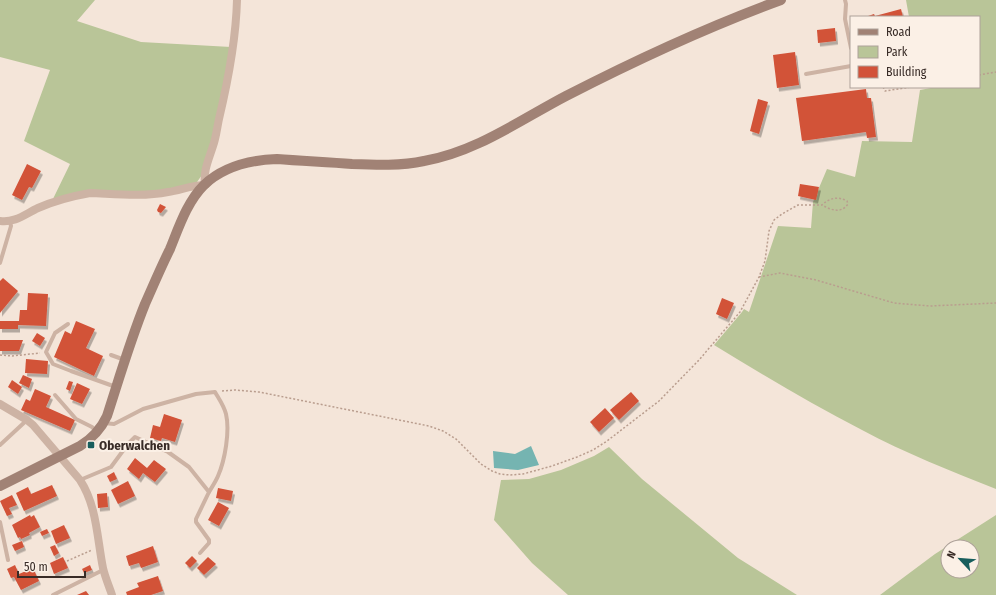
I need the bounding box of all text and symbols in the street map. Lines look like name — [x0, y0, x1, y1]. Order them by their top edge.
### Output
legend — [850, 16, 980, 88]
text: Road — [886, 25, 911, 39]
text: Park — [886, 45, 908, 59]
text: Building — [886, 65, 927, 79]
place label: Oberwalchen — [99, 438, 170, 453]
marker: Oberwalchen — [86, 440, 96, 450]
north arrow — [940, 539, 980, 579]
text: N — [944, 549, 959, 561]
scale bar — [18, 553, 85, 579]
text: 50 m — [24, 560, 48, 574]

